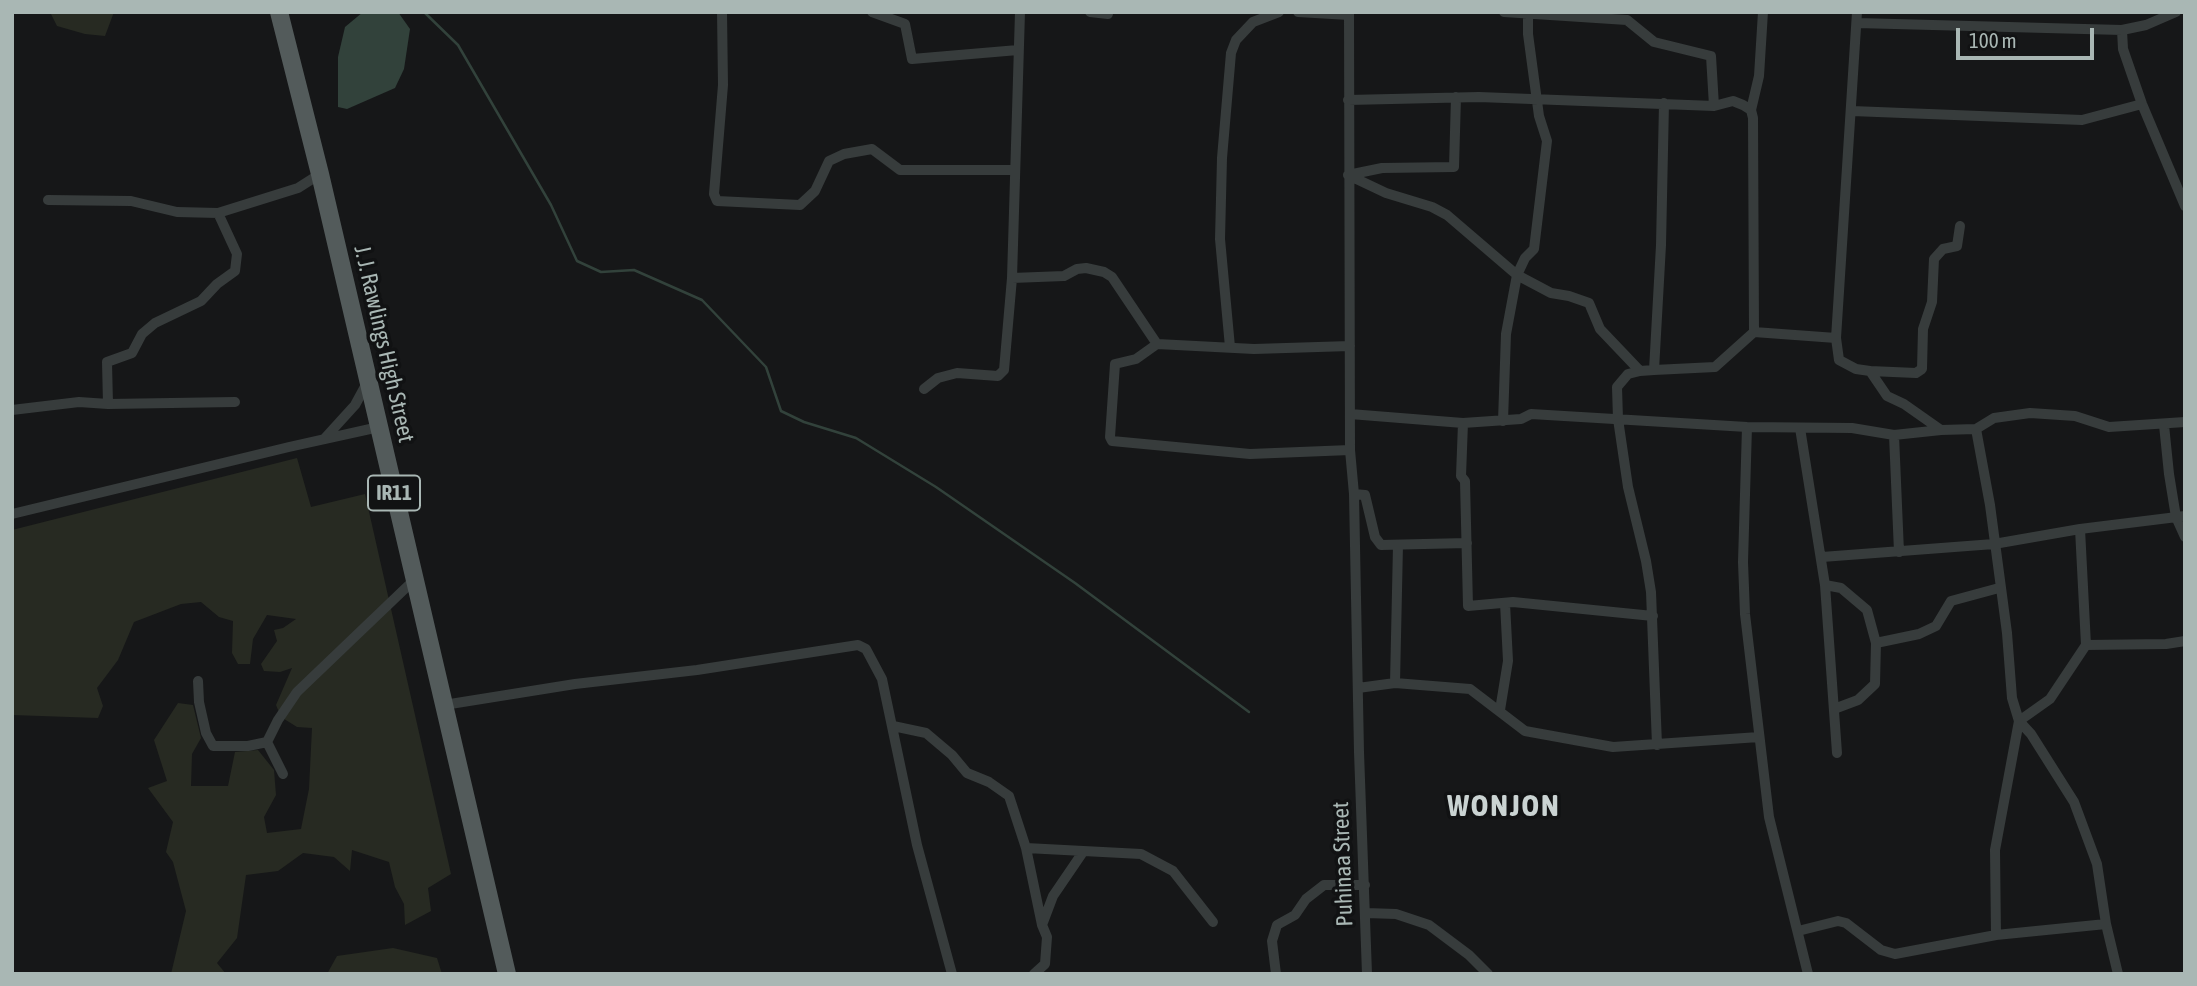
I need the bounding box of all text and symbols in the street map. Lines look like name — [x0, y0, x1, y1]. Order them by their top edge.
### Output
scale bar — [1959, 14, 2097, 58]
text: 100 m — [1969, 28, 2017, 52]
street label: J. J. Rawlings High Street — [348, 243, 420, 445]
road number: IR11 — [368, 476, 420, 510]
district label: WONJON — [1448, 789, 1560, 825]
street label: Puhinaa Street — [1327, 801, 1359, 927]

